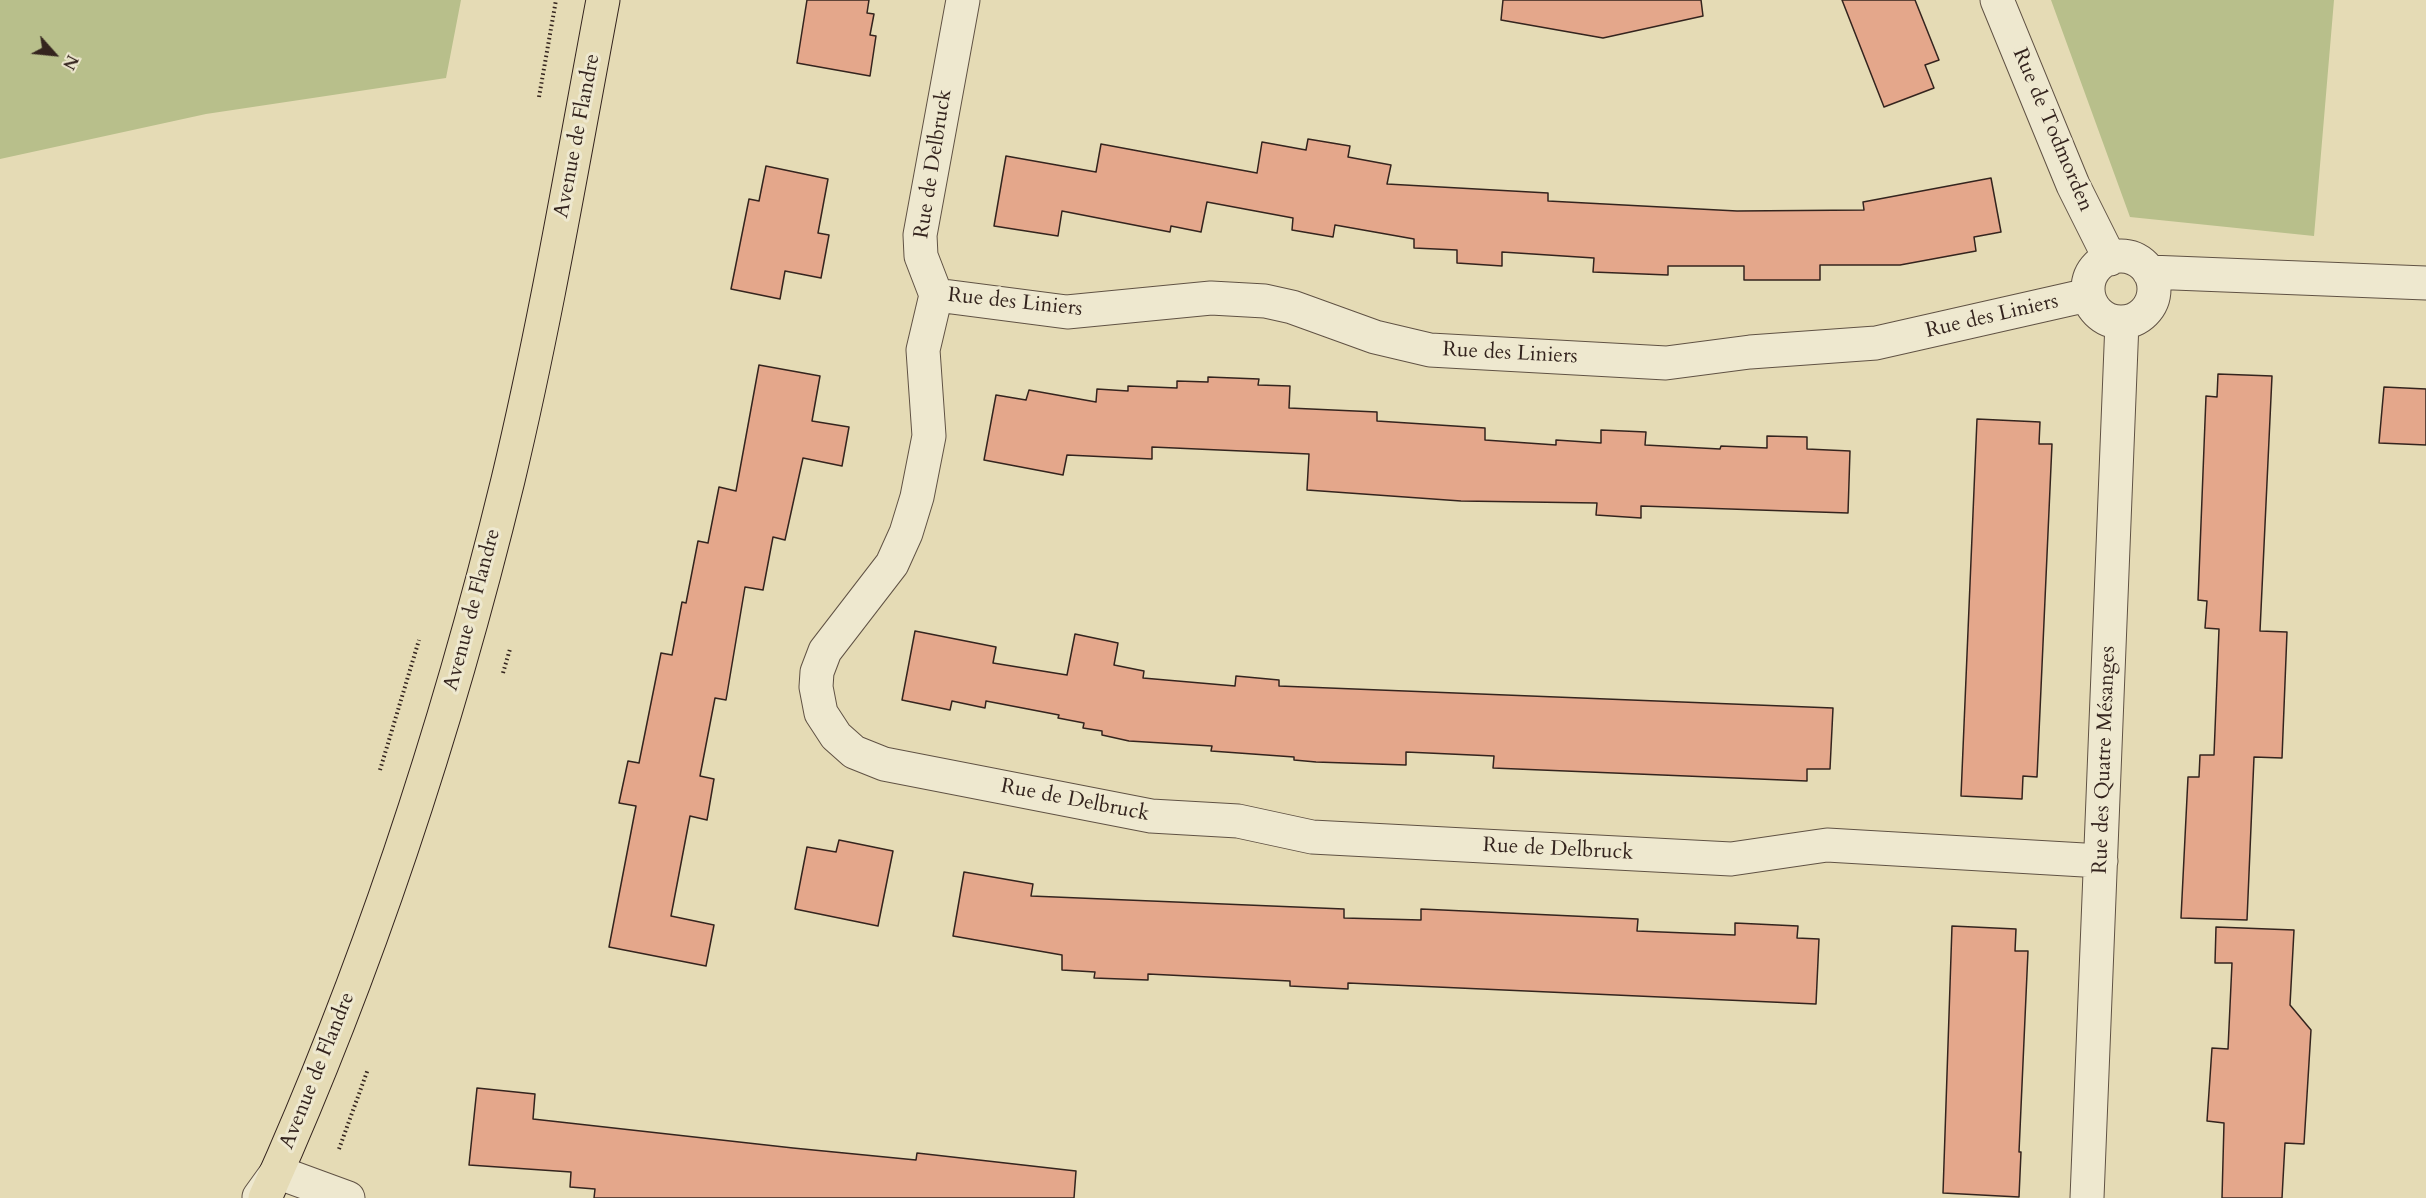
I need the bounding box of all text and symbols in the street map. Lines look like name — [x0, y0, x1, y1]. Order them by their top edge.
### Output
north arrow — [24, 24, 84, 84]
street label: Rue de Todmorden — [2006, 45, 2098, 215]
text: N — [57, 51, 83, 73]
street label: Avenue de Flandre — [550, 52, 606, 220]
street label: Rue de Delbruck — [910, 88, 958, 240]
street label: Rue des Liniers — [946, 283, 1084, 323]
street label: Rue des Liniers — [1923, 290, 2061, 344]
street label: Rue des Liniers — [1442, 338, 1578, 370]
street label: Avenue de Flandre — [439, 526, 507, 694]
street label: Rue des Quatre Mésanges — [2088, 645, 2122, 875]
street label: Rue de Delbruck — [999, 774, 1151, 828]
street label: Rue de Delbruck — [1482, 833, 1634, 867]
street label: Avenue de Flandre — [275, 989, 361, 1153]

